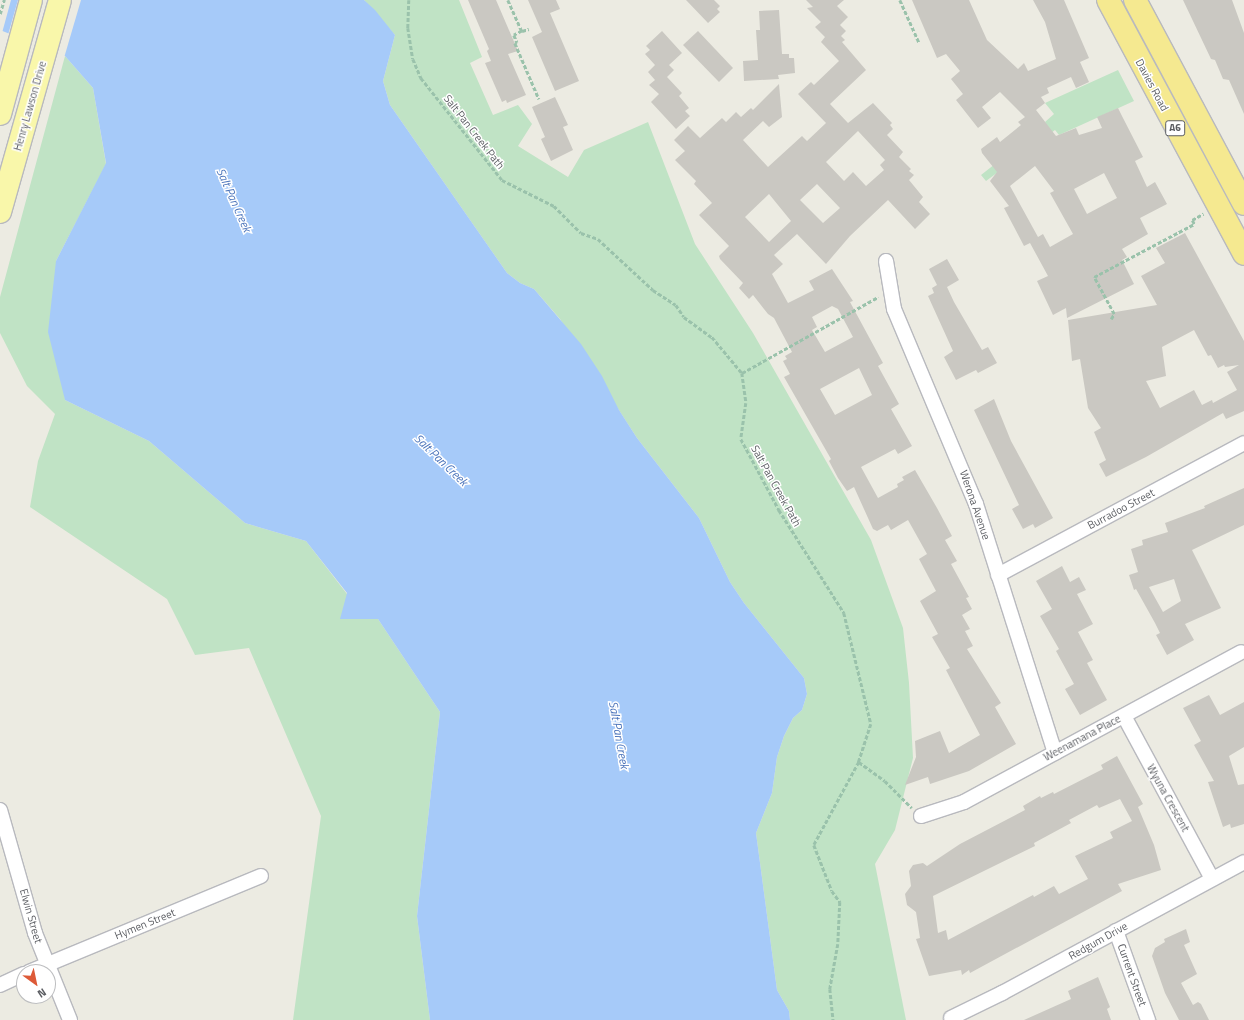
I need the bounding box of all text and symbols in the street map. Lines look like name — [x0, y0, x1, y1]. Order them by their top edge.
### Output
street label: Davies Road — [1133, 57, 1171, 113]
street label: Henry Lawson Drive — [11, 60, 49, 152]
street label: Salt Pan Creek Path — [441, 92, 507, 172]
road number: A6 — [1165, 120, 1185, 136]
water label: Salt Pan Creek — [214, 166, 254, 234]
water label: Salt Pan Creek — [411, 431, 471, 489]
street label: Salt Pan Creek Path — [748, 443, 804, 529]
street label: Werona Avenue — [957, 468, 993, 542]
street label: Burradoo Street — [1085, 486, 1157, 532]
water label: Salt Pan Creek — [606, 700, 632, 770]
street label: Weenamana Place — [1041, 712, 1123, 764]
street label: Wyuna Crescent — [1144, 762, 1192, 834]
street label: Elwin Street — [17, 887, 45, 945]
street label: Hymen Street — [113, 906, 177, 942]
street label: Redgum Drive — [1066, 919, 1130, 963]
street label: Current Street — [1115, 942, 1149, 1008]
north arrow — [16, 964, 56, 1004]
text: N — [34, 984, 50, 1002]

